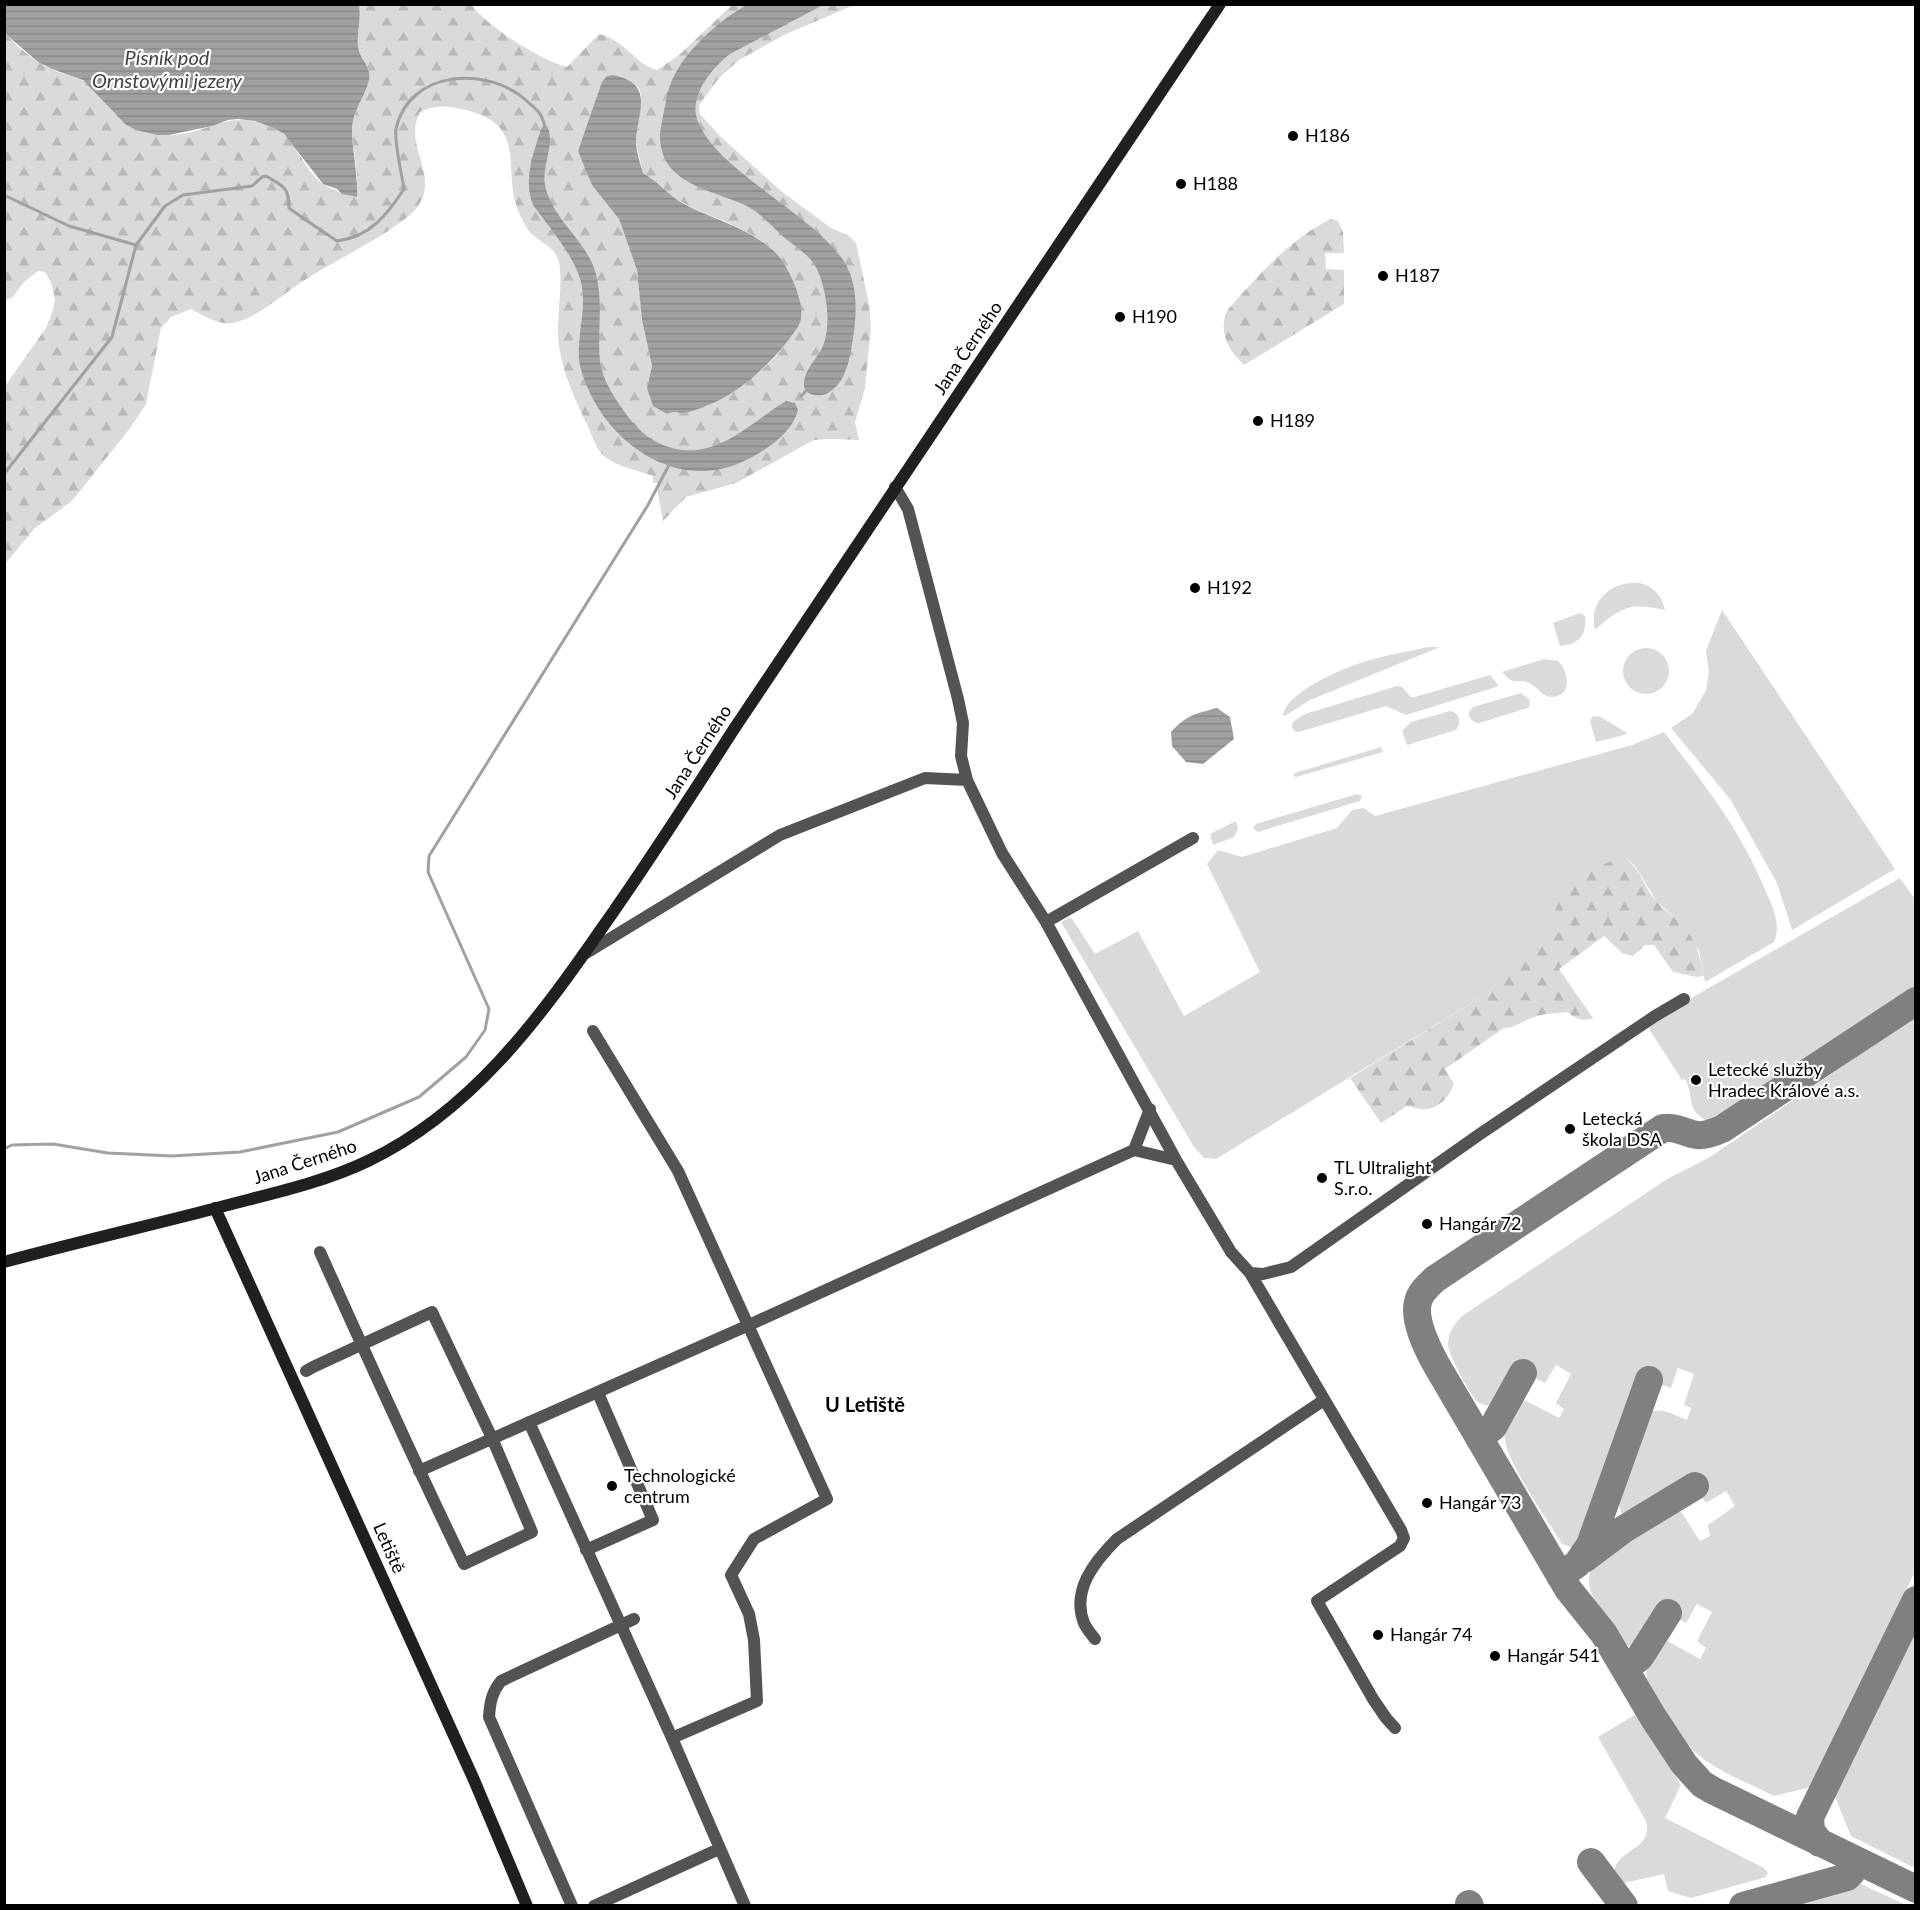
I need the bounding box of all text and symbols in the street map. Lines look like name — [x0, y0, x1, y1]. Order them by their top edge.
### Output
water label: Písník pod Ornstovými jezery — [92, 45, 242, 92]
place label: H186 — [1305, 124, 1350, 146]
marker: H186 — [1286, 129, 1300, 143]
place label: H188 — [1193, 172, 1238, 194]
marker: H188 — [1174, 177, 1188, 191]
place label: H187 — [1395, 264, 1440, 286]
marker: H187 — [1376, 269, 1390, 283]
street label: Jana Černého — [928, 297, 1006, 398]
place label: H190 — [1132, 305, 1177, 327]
marker: H190 — [1113, 310, 1127, 324]
place label: H189 — [1270, 409, 1315, 431]
marker: H189 — [1251, 414, 1265, 428]
place label: H192 — [1207, 576, 1252, 598]
marker: H192 — [1188, 581, 1202, 595]
street label: Jana Černého — [659, 700, 736, 803]
place label: Letecké služby Hradec Králové a.s. — [1708, 1058, 1860, 1101]
marker: Letecké služby Hradec Králové a.s. — [1689, 1073, 1703, 1087]
place label: Letecká škola DSA — [1582, 1107, 1663, 1150]
marker: Letecká škola DSA — [1563, 1122, 1577, 1136]
street label: Jana Černého — [250, 1134, 359, 1188]
place label: TL Ultralight S.r.o. — [1334, 1156, 1432, 1199]
marker: TL Ultralight S.r.o. — [1315, 1171, 1329, 1185]
place label: Hangár 72 — [1439, 1212, 1521, 1234]
marker: Hangár 72 — [1420, 1217, 1434, 1231]
district label: U Letiště — [825, 1392, 905, 1416]
place label: Technologické centrum — [624, 1464, 736, 1507]
marker: Technologické centrum — [605, 1479, 619, 1493]
place label: Hangár 73 — [1439, 1491, 1521, 1513]
marker: Hangár 73 — [1420, 1496, 1434, 1510]
street label: Letiště — [369, 1519, 411, 1576]
place label: Hangár 74 — [1390, 1623, 1472, 1645]
marker: Hangár 74 — [1371, 1628, 1385, 1642]
place label: Hangár 541 — [1507, 1644, 1600, 1666]
marker: Hangár 541 — [1488, 1649, 1502, 1663]

